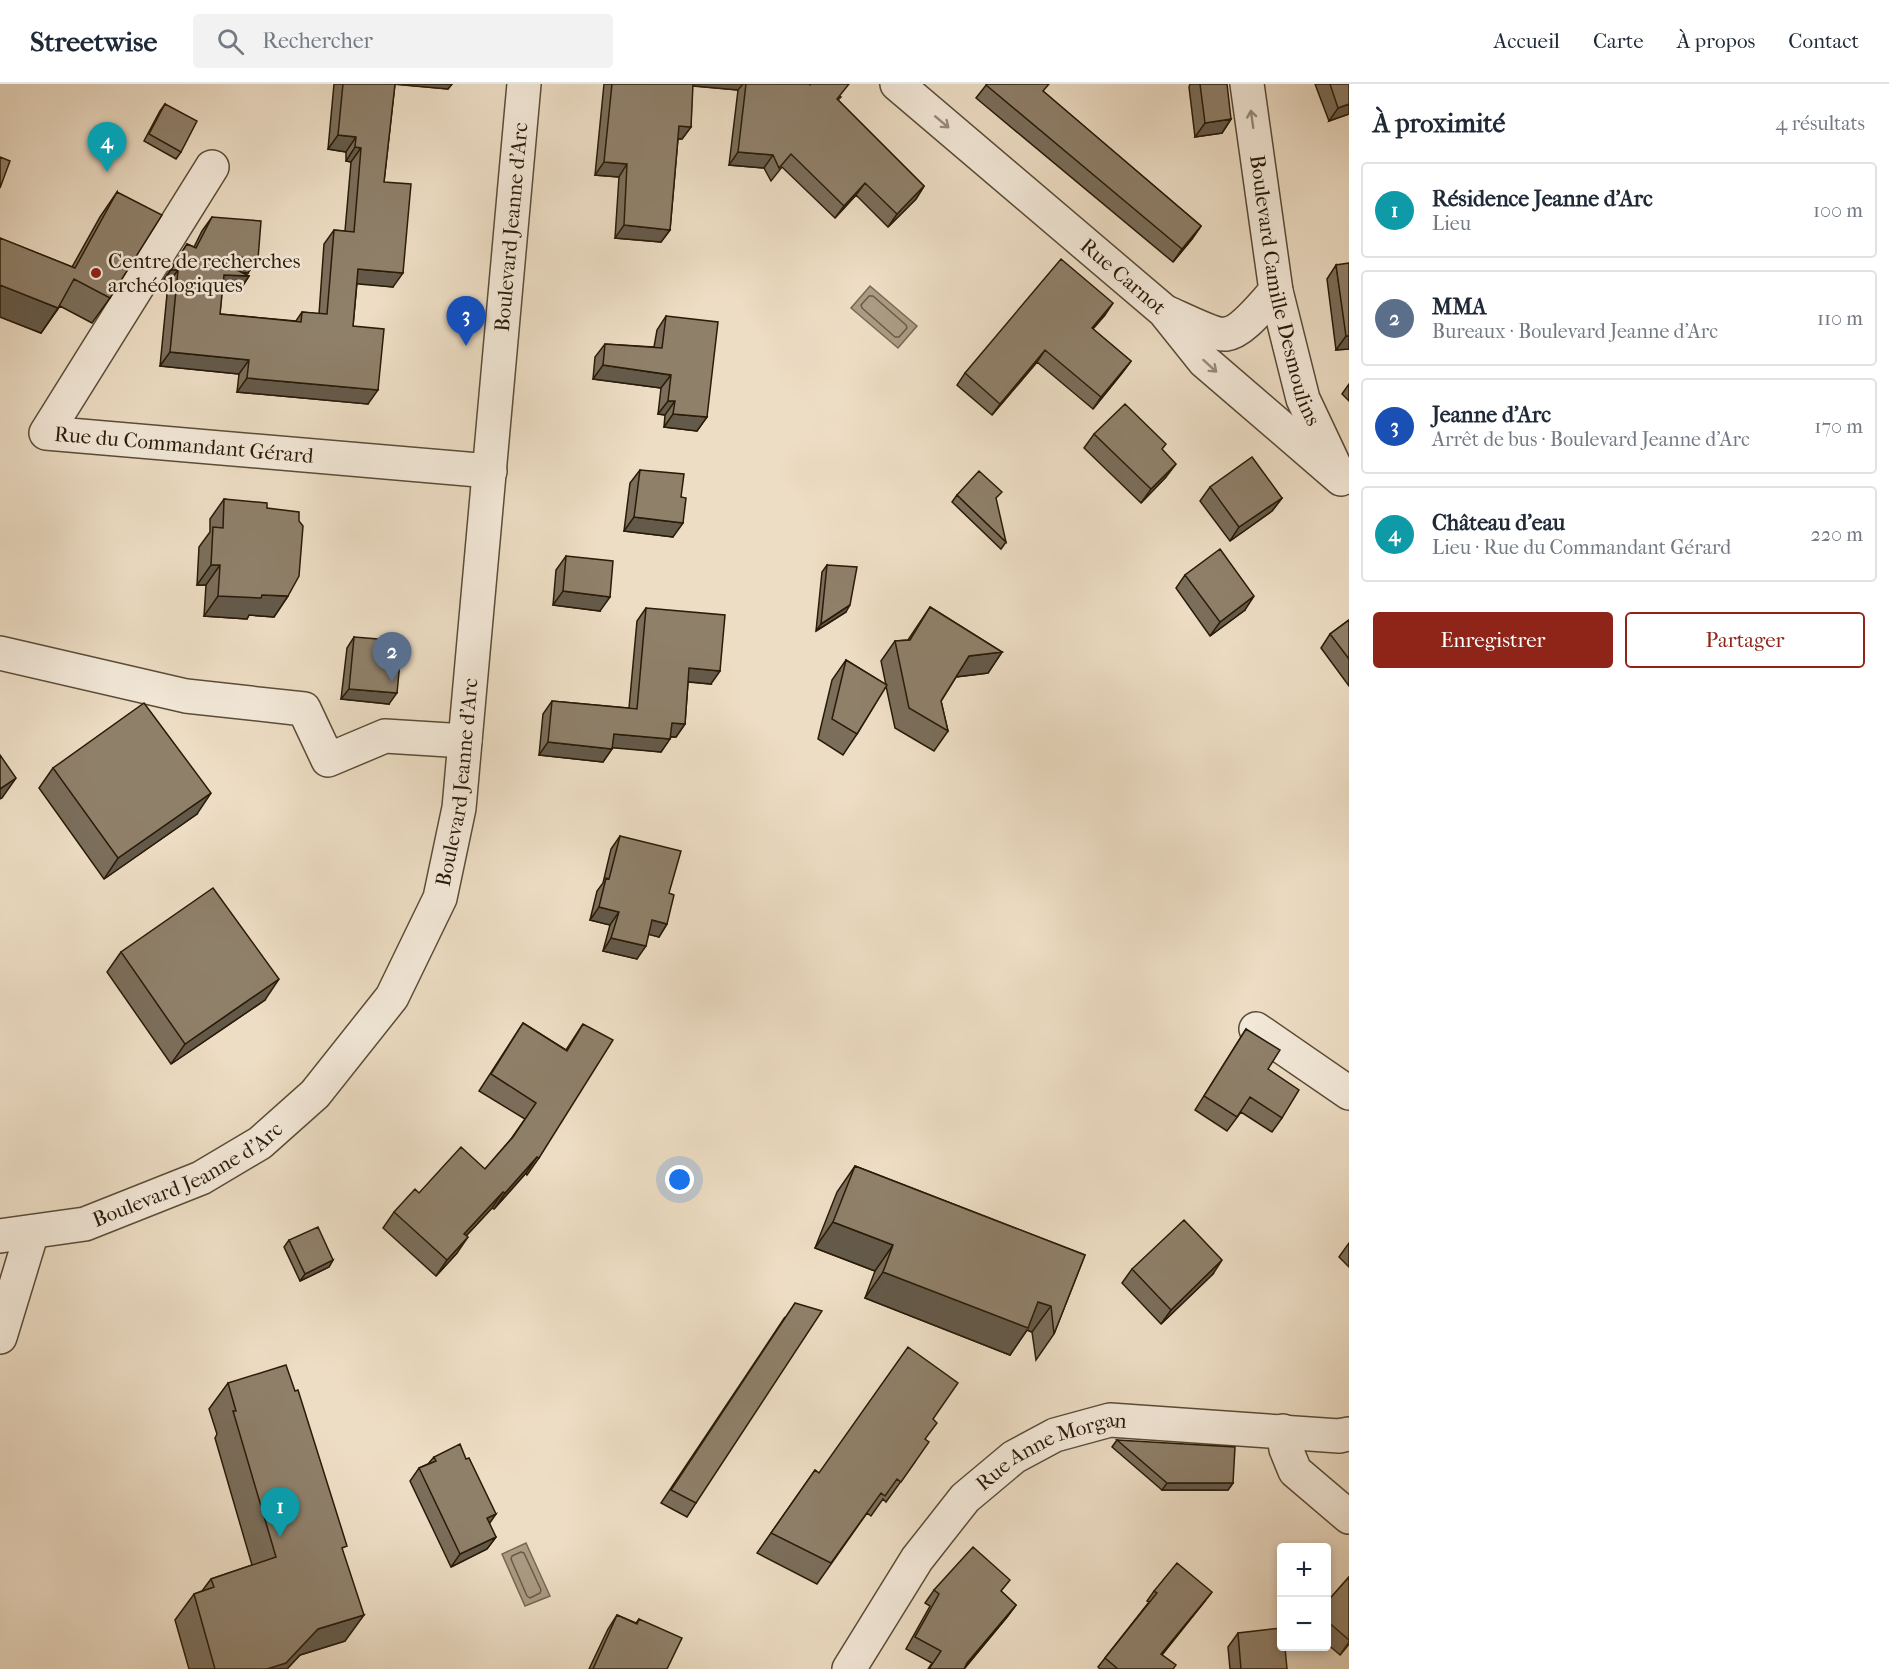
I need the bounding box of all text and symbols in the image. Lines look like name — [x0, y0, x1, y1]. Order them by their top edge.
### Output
search box — [193, 14, 613, 68]
text: Streetwise — [30, 25, 157, 58]
icon: search — [214, 25, 247, 58]
text: Rechercher — [262, 28, 373, 54]
text: Accueil — [1494, 29, 1560, 53]
text: Carte — [1593, 29, 1644, 53]
text: À propos — [1677, 29, 1755, 53]
text: Contact — [1788, 29, 1859, 53]
text: À proximité — [1373, 108, 1505, 139]
one-way arrow — [1247, 109, 1258, 129]
text: 4 résultats — [1776, 112, 1865, 135]
one-way arrow — [934, 115, 949, 129]
street label: Boulevard Jeanne d'Arc — [490, 121, 532, 333]
pin: 4 — [88, 122, 126, 172]
street label: Boulevard Camille Desmoulins — [1245, 153, 1326, 430]
text: Résidence Jeanne d'Arc — [1432, 186, 1653, 212]
text: 1 — [1391, 199, 1398, 222]
text: 100 m — [1813, 199, 1863, 222]
text: Lieu — [1432, 212, 1471, 235]
street label: Rue Carnot — [1076, 233, 1171, 320]
place label: Centre de recherches archéologiques — [108, 249, 301, 297]
marker: Centre de recherches archéologiques — [89, 266, 103, 280]
text: MMA — [1432, 294, 1487, 320]
pin: 3 — [446, 296, 486, 346]
text: 2 — [1389, 307, 1400, 330]
text: 110 m — [1817, 307, 1863, 330]
text: Bureaux · Boulevard Jeanne d'Arc — [1432, 320, 1718, 343]
one-way arrow — [1202, 358, 1217, 372]
text: Jeanne d'Arc — [1432, 402, 1551, 428]
text: 3 — [1390, 415, 1399, 438]
text: 170 m — [1814, 415, 1863, 438]
street label: Rue du Commandant Gérard — [53, 422, 315, 468]
text: Arrêt de bus · Boulevard Jeanne d'Arc — [1432, 428, 1750, 451]
text: Château d'eau — [1432, 510, 1565, 536]
text: 4 — [1389, 523, 1400, 546]
text: 220 m — [1810, 523, 1863, 546]
text: Lieu · Rue du Commandant Gérard — [1432, 536, 1731, 559]
button: Enregistrer — [1373, 612, 1613, 668]
button: Partager — [1625, 612, 1865, 668]
pin: 2 — [372, 632, 412, 682]
street label: Boulevard Jeanne d'Arc — [431, 677, 483, 889]
street label: Boulevard Jeanne d'Arc — [89, 1117, 287, 1232]
your location — [665, 1165, 694, 1194]
street label: Rue Anne Morgan — [971, 1407, 1127, 1496]
pin: 1 — [260, 1488, 300, 1537]
map controls — [1277, 1543, 1331, 1651]
button: + — [1277, 1543, 1331, 1597]
button: − — [1277, 1597, 1331, 1651]

